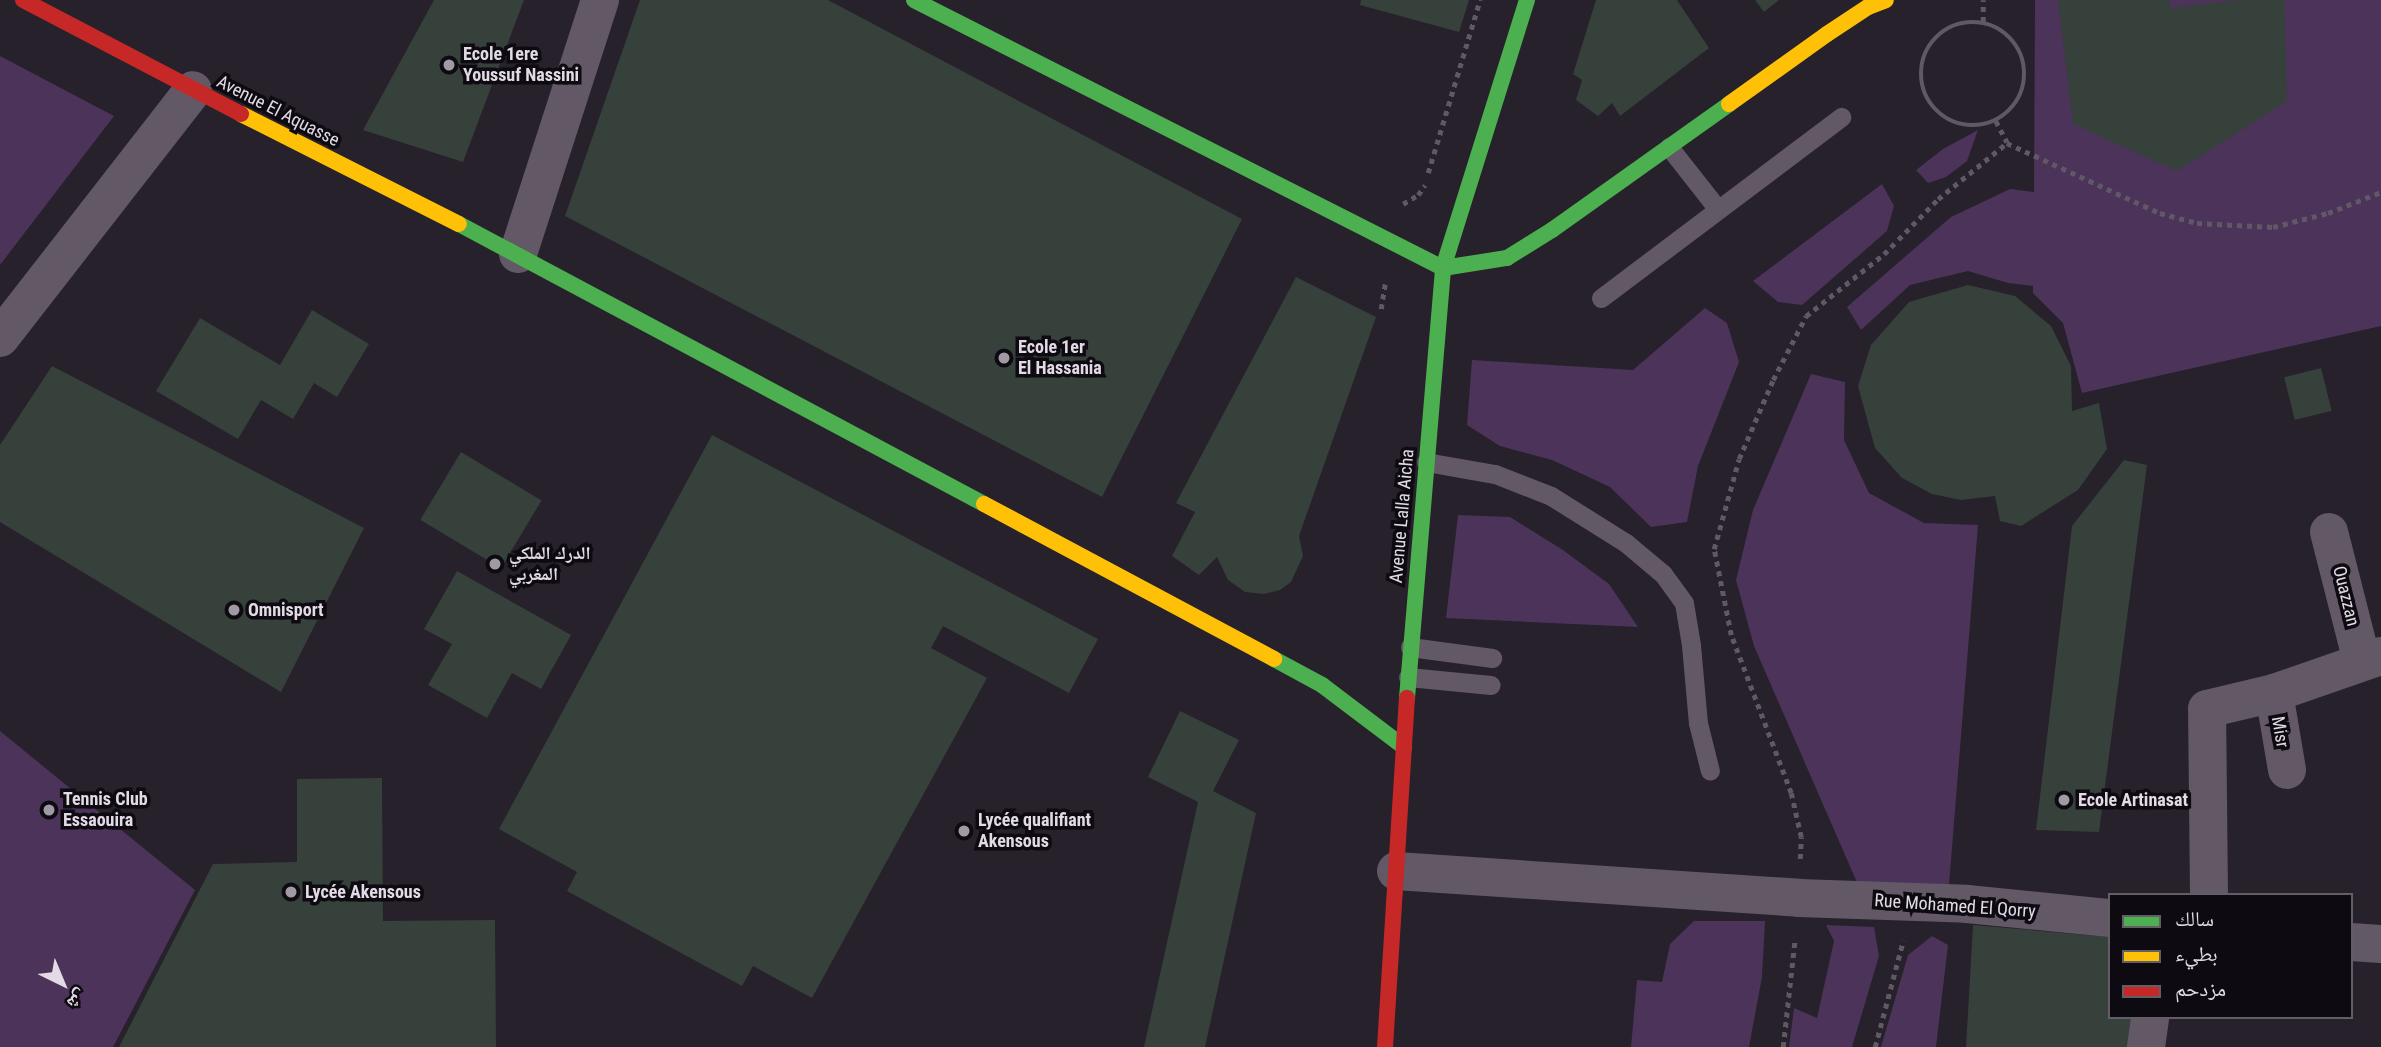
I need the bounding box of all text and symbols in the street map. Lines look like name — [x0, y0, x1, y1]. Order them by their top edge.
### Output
place label: Ecole 1ere Youssuf Nassini — [463, 44, 579, 86]
marker: Ecole 1ere Youssuf Nassini — [441, 57, 457, 73]
street label: Avenue El Aquasse — [213, 71, 343, 151]
place label: Ecole 1er El Hassania — [1018, 337, 1102, 380]
marker: Ecole 1er El Hassania — [996, 350, 1012, 366]
street label: Avenue Lalla Aicha — [1385, 448, 1419, 584]
place label: الدرك الملكي المغربي — [509, 543, 590, 586]
marker: الدرك الملكي المغربي — [487, 556, 503, 572]
street label: Ouazzan — [2328, 564, 2364, 628]
place label: Omnisport — [248, 599, 324, 621]
marker: Omnisport — [226, 602, 242, 618]
street label: Misr — [2267, 715, 2293, 749]
place label: Tennis Club Essaouira — [63, 789, 148, 832]
place label: Ecole Artinasat — [2078, 789, 2188, 811]
marker: Ecole Artinasat — [2056, 792, 2072, 808]
marker: Tennis Club Essaouira — [41, 802, 57, 818]
place label: Lycée qualifiant Akensous — [978, 810, 1091, 852]
marker: Lycée qualifiant Akensous — [956, 823, 972, 839]
place label: Lycée Akensous — [305, 881, 421, 903]
marker: Lycée Akensous — [283, 884, 299, 900]
street label: Rue Mohamed El Qorry — [1874, 890, 2036, 922]
legend — [2108, 893, 2353, 1019]
text: سالك — [2175, 907, 2214, 931]
text: بطيء — [2175, 942, 2218, 966]
north arrow — [28, 949, 98, 1019]
text: مزدحم — [2175, 977, 2226, 1001]
text: ش — [62, 984, 93, 1015]

